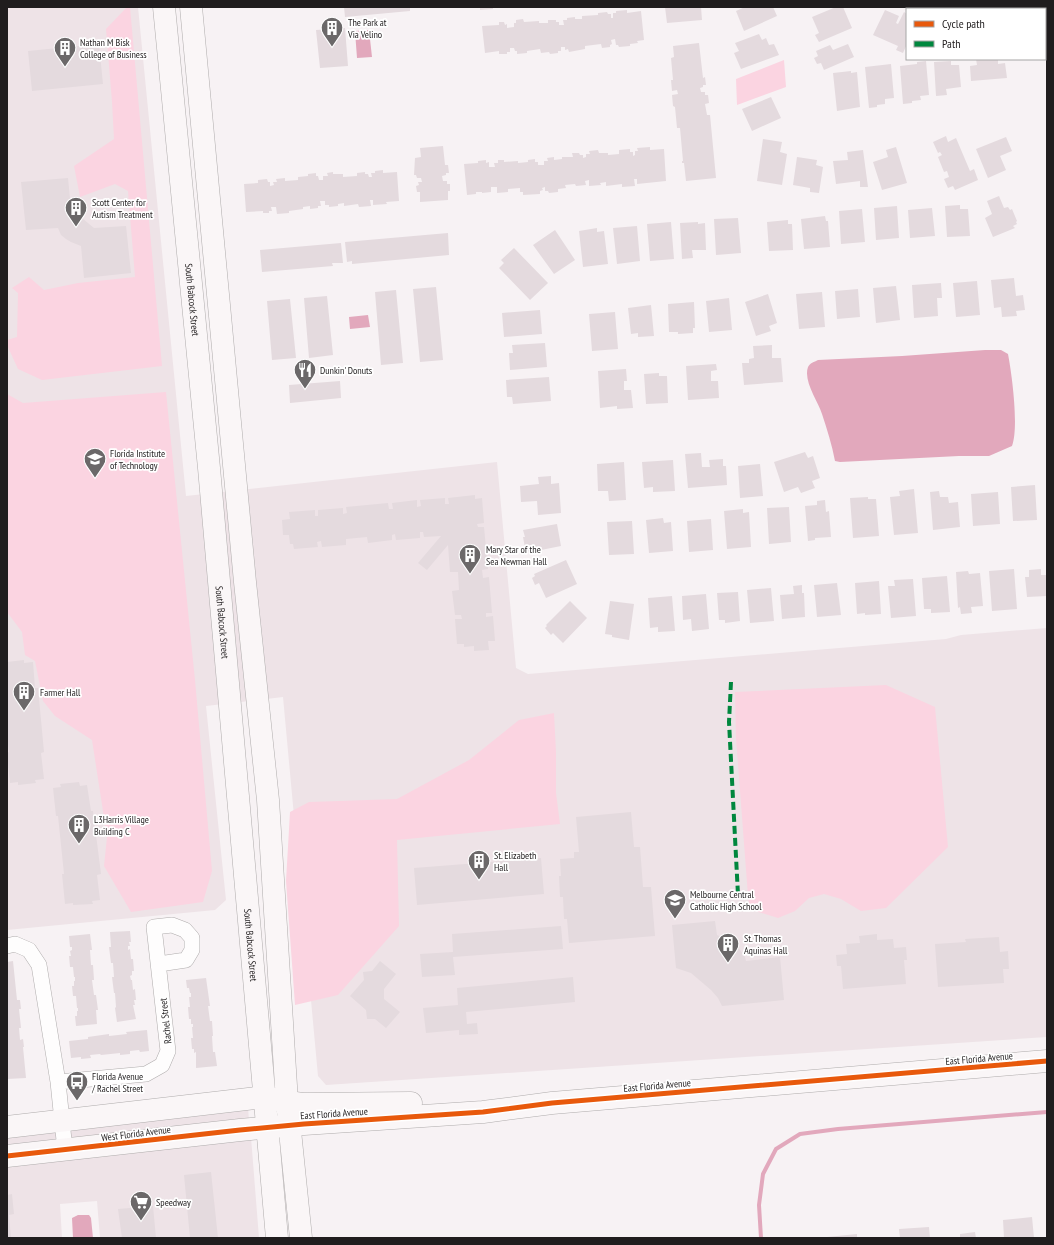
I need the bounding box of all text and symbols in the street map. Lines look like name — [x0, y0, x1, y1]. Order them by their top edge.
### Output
legend — [906, 8, 1046, 60]
building icon: The Park at Via Velino — [319, 15, 345, 48]
place label: The Park at Via Velino — [347, 16, 387, 41]
text: Cycle path — [942, 16, 985, 31]
building icon: Nathan M Bisk College of Business — [52, 35, 78, 68]
place label: Nathan M Bisk College of Business — [80, 36, 147, 61]
text: Path — [942, 36, 960, 51]
building icon: Scott Center for Autism Treatment — [63, 195, 89, 228]
place label: Scott Center for Autism Treatment — [92, 196, 153, 221]
street label: South Babcock Street — [182, 263, 202, 337]
restaurant icon: Dunkin' Donuts — [292, 357, 318, 390]
place label: Dunkin' Donuts — [320, 364, 373, 377]
school or university icon: Florida Institute of Technology — [82, 446, 108, 479]
place label: Florida Institute of Technology — [110, 447, 165, 472]
building icon: Mary Star of the Sea Newman Hall — [457, 542, 483, 575]
place label: Mary Star of the Sea Newman Hall — [486, 543, 548, 568]
street label: South Babcock Street — [212, 585, 232, 659]
building icon: Farmer Hall — [11, 679, 37, 712]
place label: Farmer Hall — [40, 686, 81, 699]
building icon: L3Harris Village Building C — [66, 812, 92, 845]
place label: L3Harris Village Building C — [94, 813, 149, 838]
building icon: St. Elizabeth Hall — [466, 848, 492, 881]
place label: St. Elizabeth Hall — [494, 849, 536, 874]
school or university icon: Melbourne Central Catholic High School — [662, 887, 688, 920]
place label: Melbourne Central Catholic High School — [690, 888, 762, 913]
street label: South Babcock Street — [241, 908, 260, 982]
building icon: St. Thomas Aquinas Hall — [715, 931, 741, 964]
place label: St. Thomas Aquinas Hall — [744, 932, 788, 957]
street label: Rachel Street — [157, 997, 174, 1045]
street label: East Florida Avenue — [945, 1049, 1013, 1068]
bus stop icon: Florida Avenue / Rachel Street — [64, 1069, 90, 1102]
place label: Florida Avenue / Rachel Street — [91, 1070, 143, 1095]
street label: East Florida Avenue — [623, 1076, 691, 1095]
street label: East Florida Avenue — [300, 1105, 368, 1122]
street label: West Florida Avenue — [101, 1123, 172, 1144]
supermarket icon: Speedway — [128, 1189, 154, 1222]
place label: Speedway — [156, 1196, 191, 1209]

